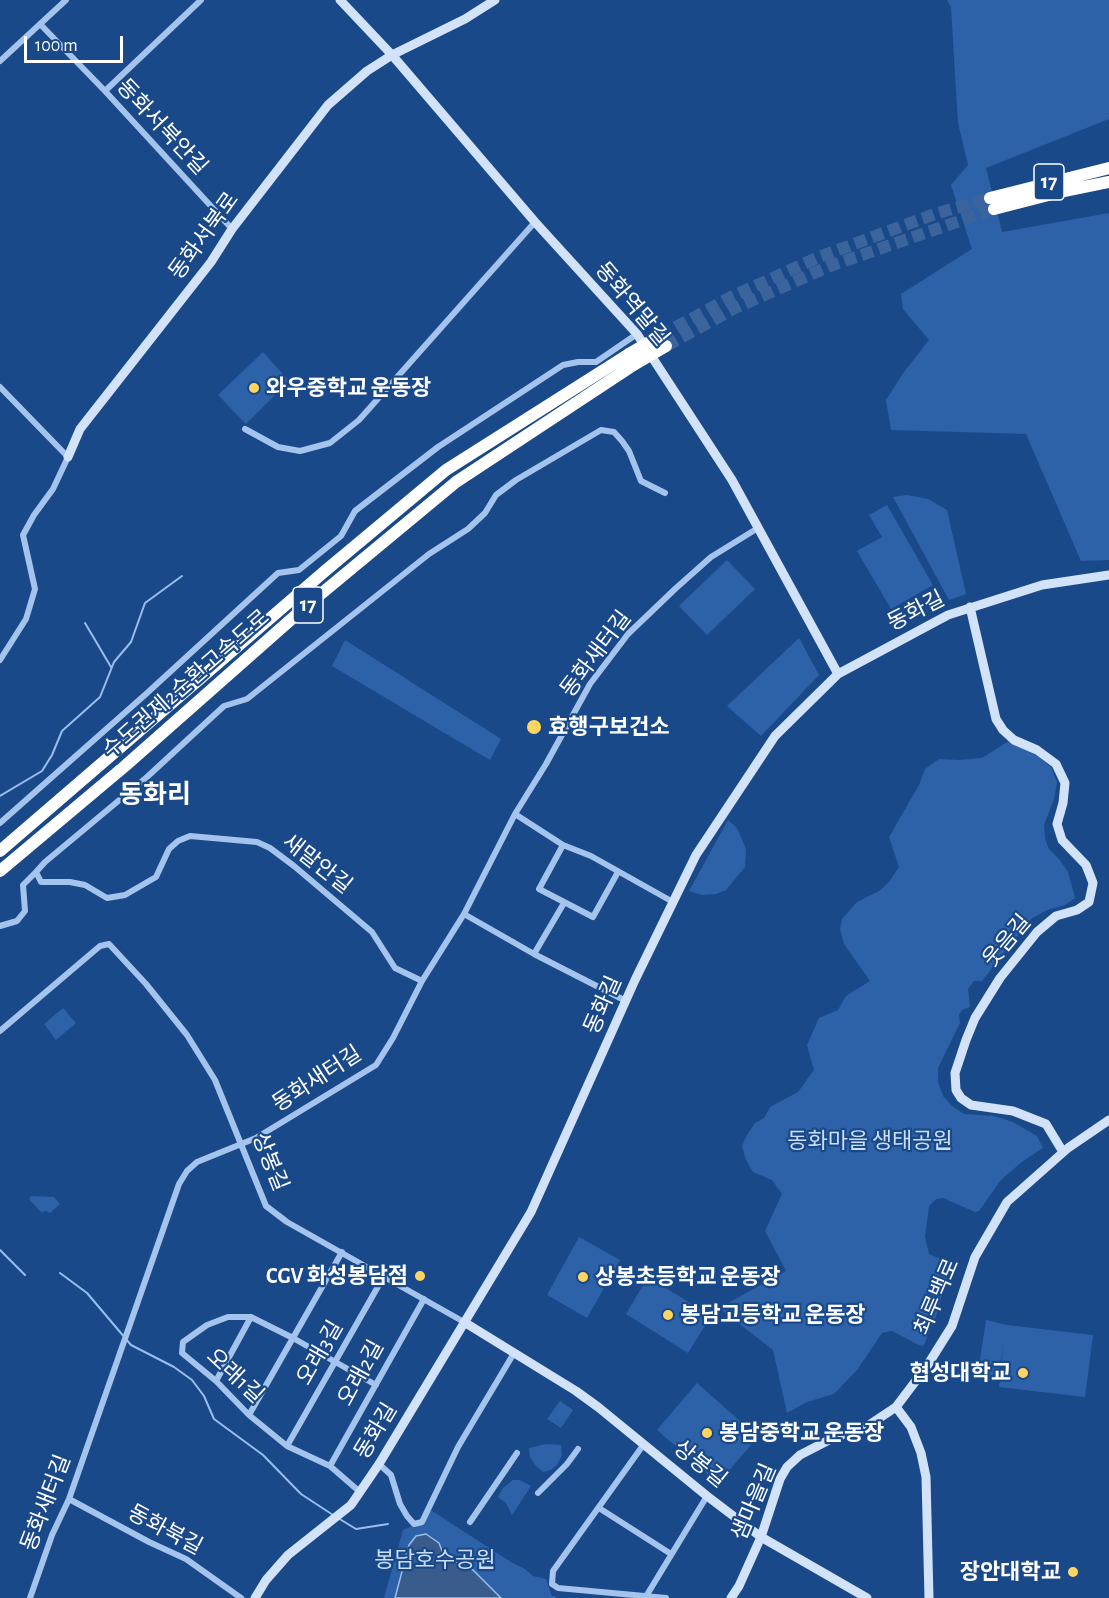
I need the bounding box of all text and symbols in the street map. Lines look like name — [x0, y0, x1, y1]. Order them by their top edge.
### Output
scale bar — [27, 24, 126, 62]
text: 100 m — [35, 37, 78, 55]
street label: 동화서북안길 — [111, 74, 213, 180]
road number: 17 — [1034, 164, 1064, 200]
street label: 동화서북로 — [164, 187, 244, 285]
street label: 동화역말길 — [589, 257, 675, 351]
place label: 와우중학교 운동장 — [266, 375, 431, 401]
marker: 와우중학교 운동장 — [247, 381, 261, 395]
street label: 동화길 — [883, 585, 949, 637]
road number: 17 — [293, 587, 323, 623]
street label: 수도권제2순환고속도로 — [97, 604, 275, 764]
street label: 동화새터길 — [555, 606, 637, 702]
place label: 효행구보건소 — [548, 714, 669, 740]
marker: 효행구보건소 — [525, 718, 543, 736]
district label: 동화리 — [119, 779, 191, 811]
street label: 새말안길 — [277, 829, 357, 899]
street label: 웃음길 — [977, 909, 1037, 973]
street label: 동화길 — [579, 972, 627, 1038]
street label: 동화새터길 — [267, 1040, 367, 1118]
park label: 동화마을 생태공원 — [787, 1128, 953, 1154]
street label: 상봉길 — [246, 1129, 294, 1195]
street label: 최루백로 — [909, 1255, 965, 1339]
place label: CGV 화성봉담점 — [266, 1263, 408, 1289]
place label: 상봉초등학교 운동장 — [595, 1264, 780, 1290]
marker: CGV 화성봉담점 — [413, 1269, 427, 1283]
marker: 상봉초등학교 운동장 — [576, 1270, 590, 1284]
place label: 봉담고등학교 운동장 — [680, 1302, 865, 1328]
marker: 봉담고등학교 운동장 — [661, 1308, 675, 1322]
street label: 오래3길 — [291, 1316, 349, 1390]
street label: 오래2길 — [332, 1336, 390, 1410]
street label: 오래1길 — [201, 1343, 269, 1409]
place label: 협성대학교 — [910, 1360, 1011, 1386]
marker: 협성대학교 — [1016, 1366, 1030, 1380]
street label: 동화길 — [349, 1398, 403, 1464]
place label: 봉담중학교 운동장 — [719, 1420, 884, 1446]
marker: 봉담중학교 운동장 — [700, 1426, 714, 1440]
street label: 상봉길 — [668, 1435, 732, 1493]
street label: 동화새터길 — [16, 1451, 76, 1555]
street label: 샘마을길 — [726, 1460, 782, 1544]
street label: 동화북길 — [123, 1499, 207, 1561]
park label: 봉담호수공원 — [374, 1547, 496, 1573]
place label: 장안대학교 — [960, 1559, 1061, 1585]
marker: 장안대학교 — [1066, 1565, 1080, 1579]

